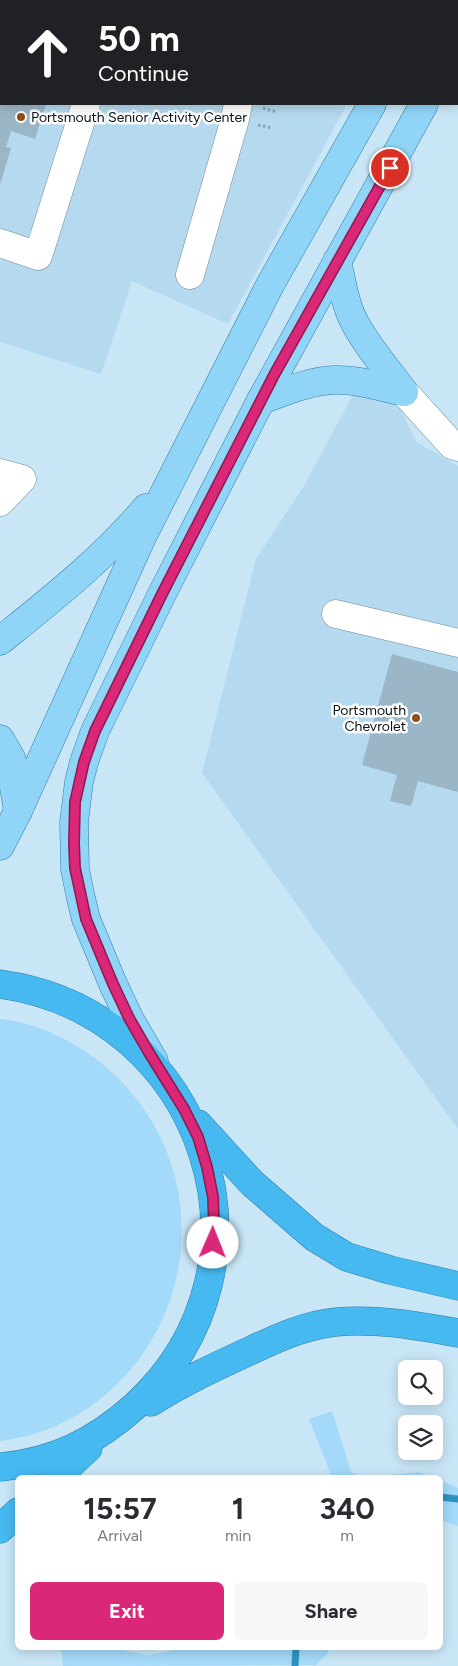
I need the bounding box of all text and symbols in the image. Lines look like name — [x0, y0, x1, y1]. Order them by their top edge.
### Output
text: 50 m — [98, 18, 180, 60]
icon: ahead — [15, 20, 80, 85]
text: Continue — [98, 60, 189, 87]
place label: Portsmouth Senior Activity Center — [31, 109, 247, 126]
marker: Portsmouth Senior Activity Center — [15, 111, 27, 123]
pin — [369, 147, 411, 189]
icon: arrive — [376, 154, 404, 182]
place label: Portsmouth Chevrolet — [332, 702, 406, 735]
marker: Portsmouth Chevrolet — [410, 712, 422, 724]
position arrow — [186, 1216, 238, 1268]
map controls — [398, 1360, 443, 1460]
button: search — [398, 1360, 443, 1405]
button: layers — [398, 1415, 443, 1460]
text: 15:57 — [83, 1490, 157, 1527]
text: 1 — [232, 1490, 244, 1527]
text: 340 — [320, 1490, 375, 1527]
text: Arrival — [97, 1526, 143, 1545]
text: min — [225, 1526, 251, 1545]
text: m — [340, 1526, 354, 1545]
button: Exit — [30, 1582, 224, 1640]
button: Share — [234, 1582, 428, 1640]

